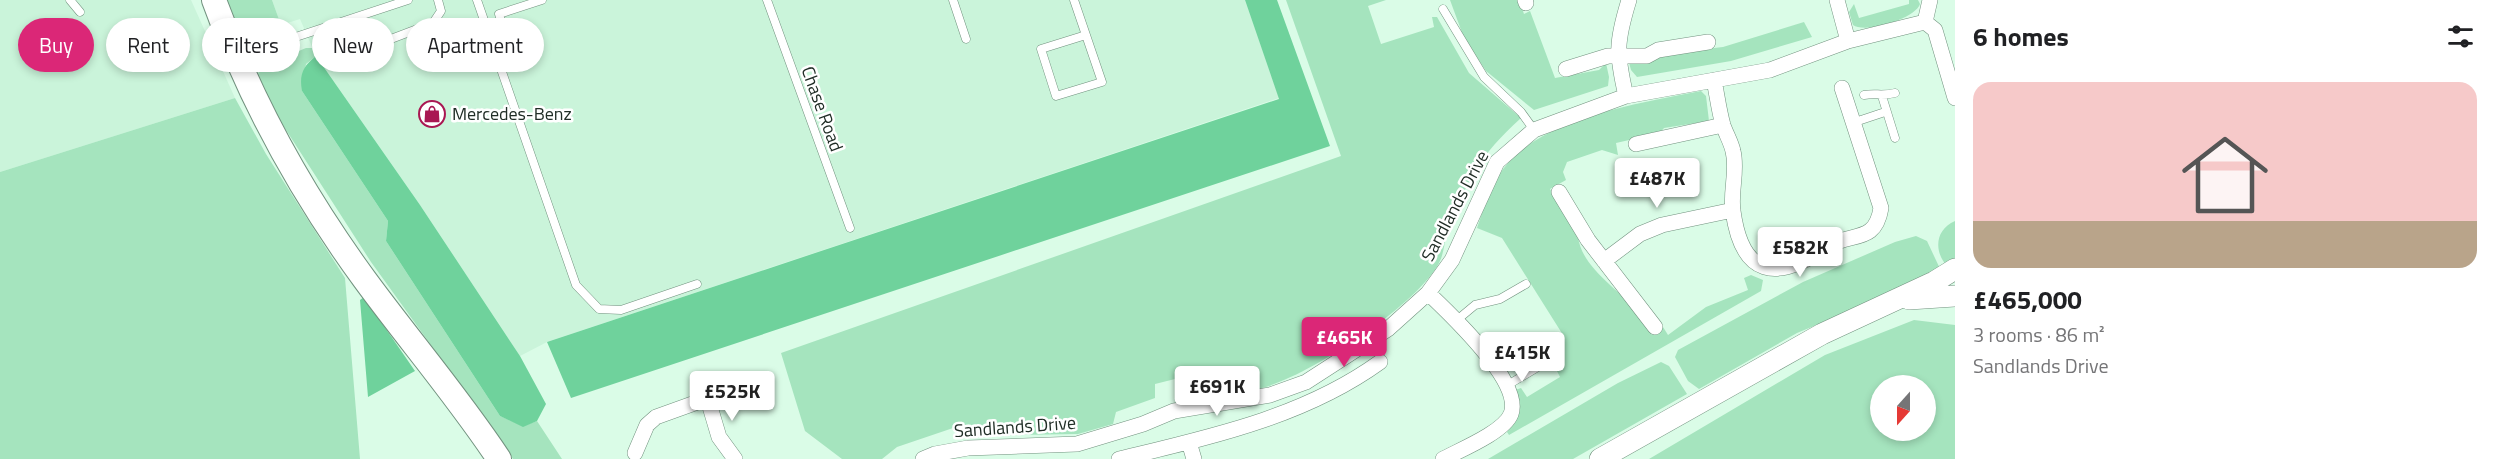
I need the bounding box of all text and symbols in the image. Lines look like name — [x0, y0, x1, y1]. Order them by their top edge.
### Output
text: 6 homes — [1973, 17, 2069, 56]
chip: Buy — [18, 18, 94, 72]
chip: Rent — [106, 18, 190, 72]
chip: Filters — [202, 18, 300, 72]
chip: New — [312, 18, 394, 72]
chip: Apartment — [406, 18, 544, 72]
icon: filters — [2444, 20, 2477, 53]
street label: Chase Road — [795, 62, 850, 155]
shop icon: Mercedes-Benz — [417, 99, 447, 129]
place label: Mercedes-Benz — [452, 100, 572, 127]
icon: home — [2171, 121, 2279, 229]
street label: Sandlands Drive — [1414, 146, 1495, 266]
pin: £487K — [1615, 158, 1699, 209]
text: £487K — [1629, 162, 1685, 193]
pin: £582K — [1758, 227, 1842, 278]
text: £582K — [1772, 231, 1828, 262]
text: £465,000 — [1973, 280, 2082, 319]
pin: £465K — [1302, 317, 1386, 368]
text: 3 rooms · 86 m² — [1973, 319, 2105, 350]
text: £465K — [1316, 321, 1372, 352]
pin: £415K — [1480, 332, 1564, 383]
text: £415K — [1494, 336, 1550, 367]
text: Sandlands Drive — [1973, 350, 2109, 381]
pin: £691K — [1175, 366, 1259, 417]
text: £691K — [1189, 370, 1245, 401]
pin: £525K — [690, 371, 774, 422]
text: £525K — [704, 375, 760, 406]
north arrow — [1870, 375, 1936, 441]
map controls — [1870, 375, 1936, 441]
street label: Sandlands Drive — [953, 409, 1077, 444]

